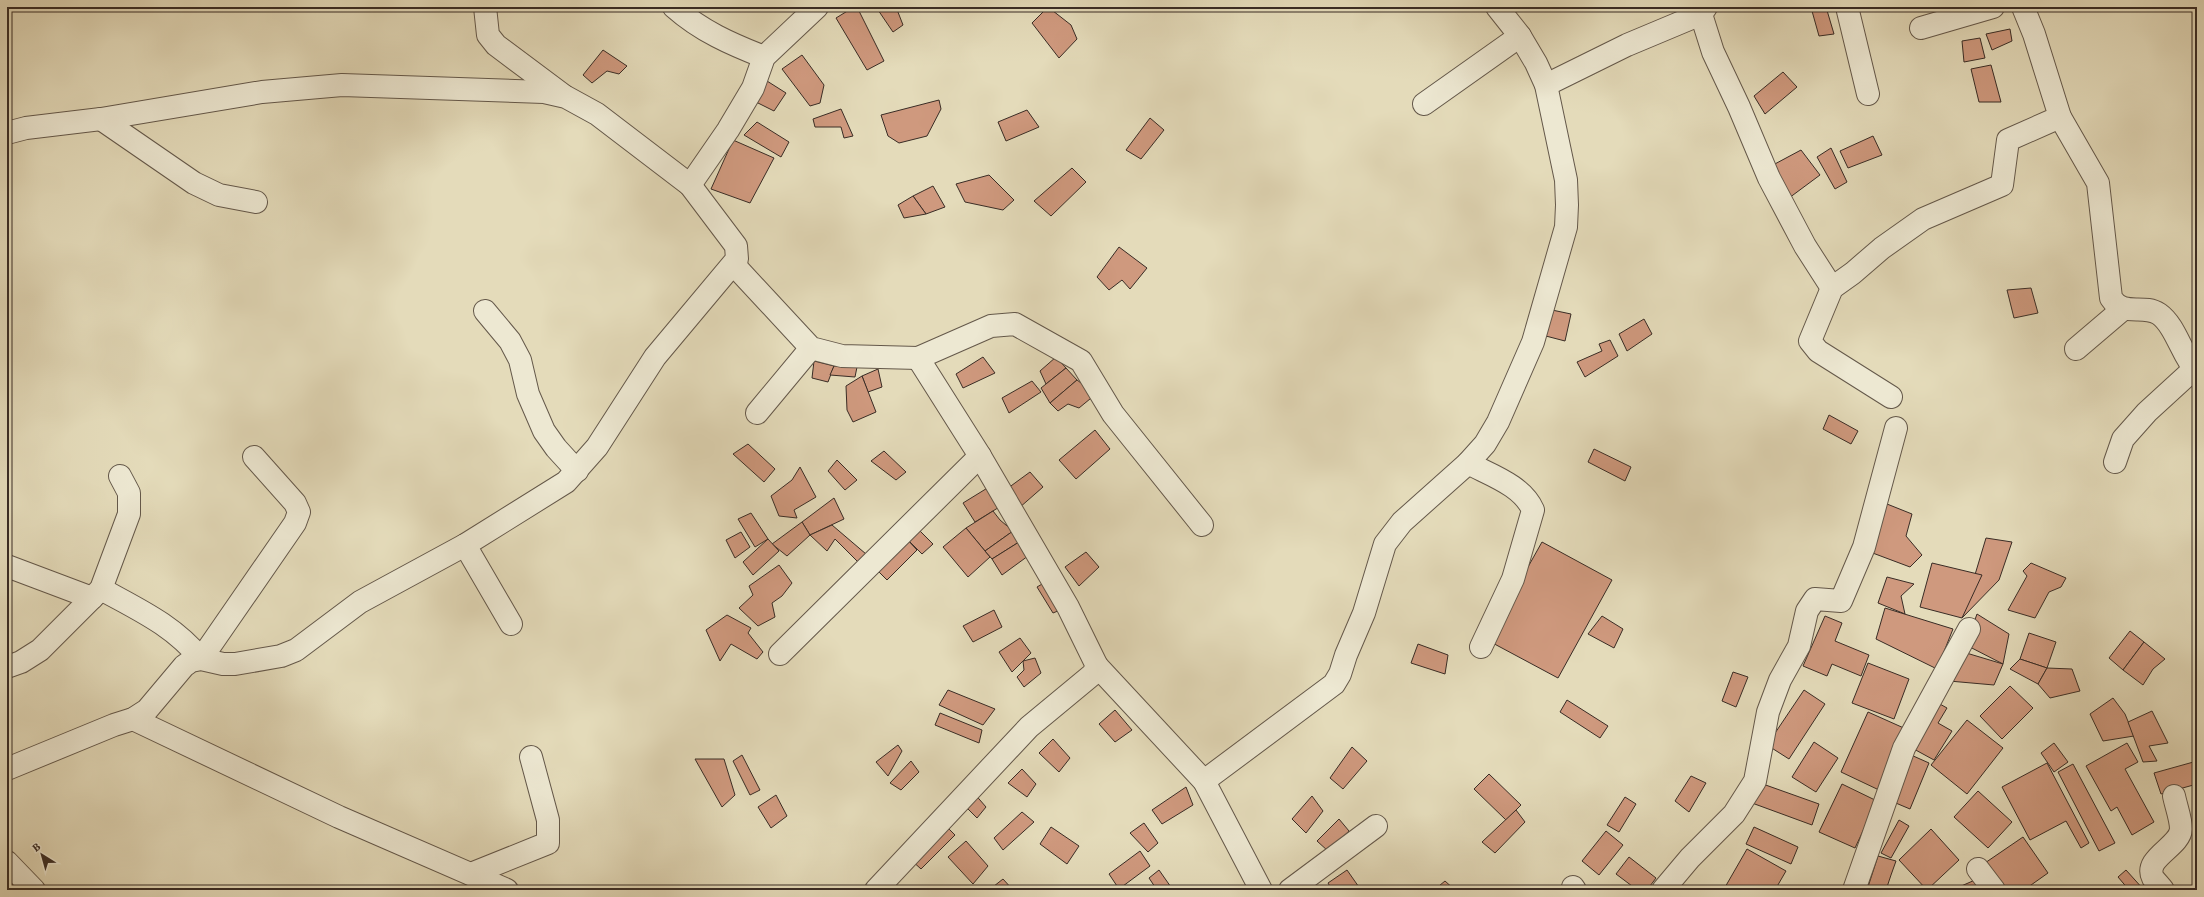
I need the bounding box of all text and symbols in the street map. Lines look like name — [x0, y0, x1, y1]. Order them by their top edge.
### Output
north arrow — [22, 835, 62, 875]
text: B — [29, 839, 43, 855]

